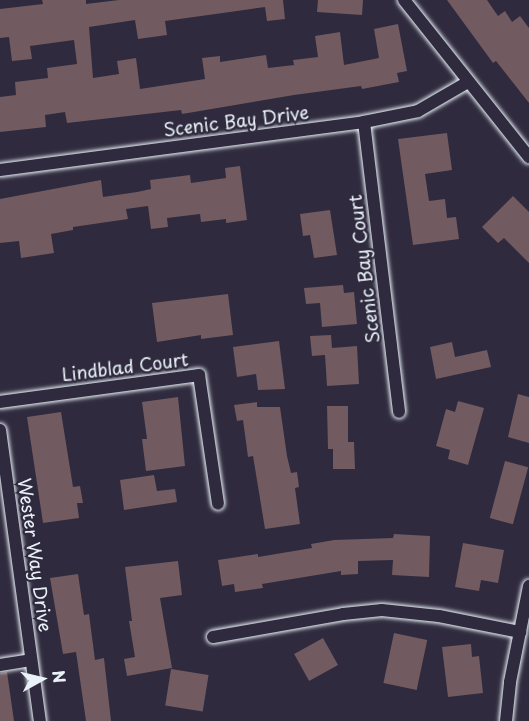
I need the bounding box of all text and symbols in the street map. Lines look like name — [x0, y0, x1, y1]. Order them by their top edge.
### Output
street label: Scenic Bay Drive — [162, 101, 310, 141]
street label: Scenic Bay Court — [344, 194, 384, 344]
street label: Lindblad Court — [60, 349, 190, 385]
street label: Wester Way Drive — [13, 476, 57, 634]
north arrow — [12, 649, 72, 709]
text: N — [47, 669, 73, 684]

